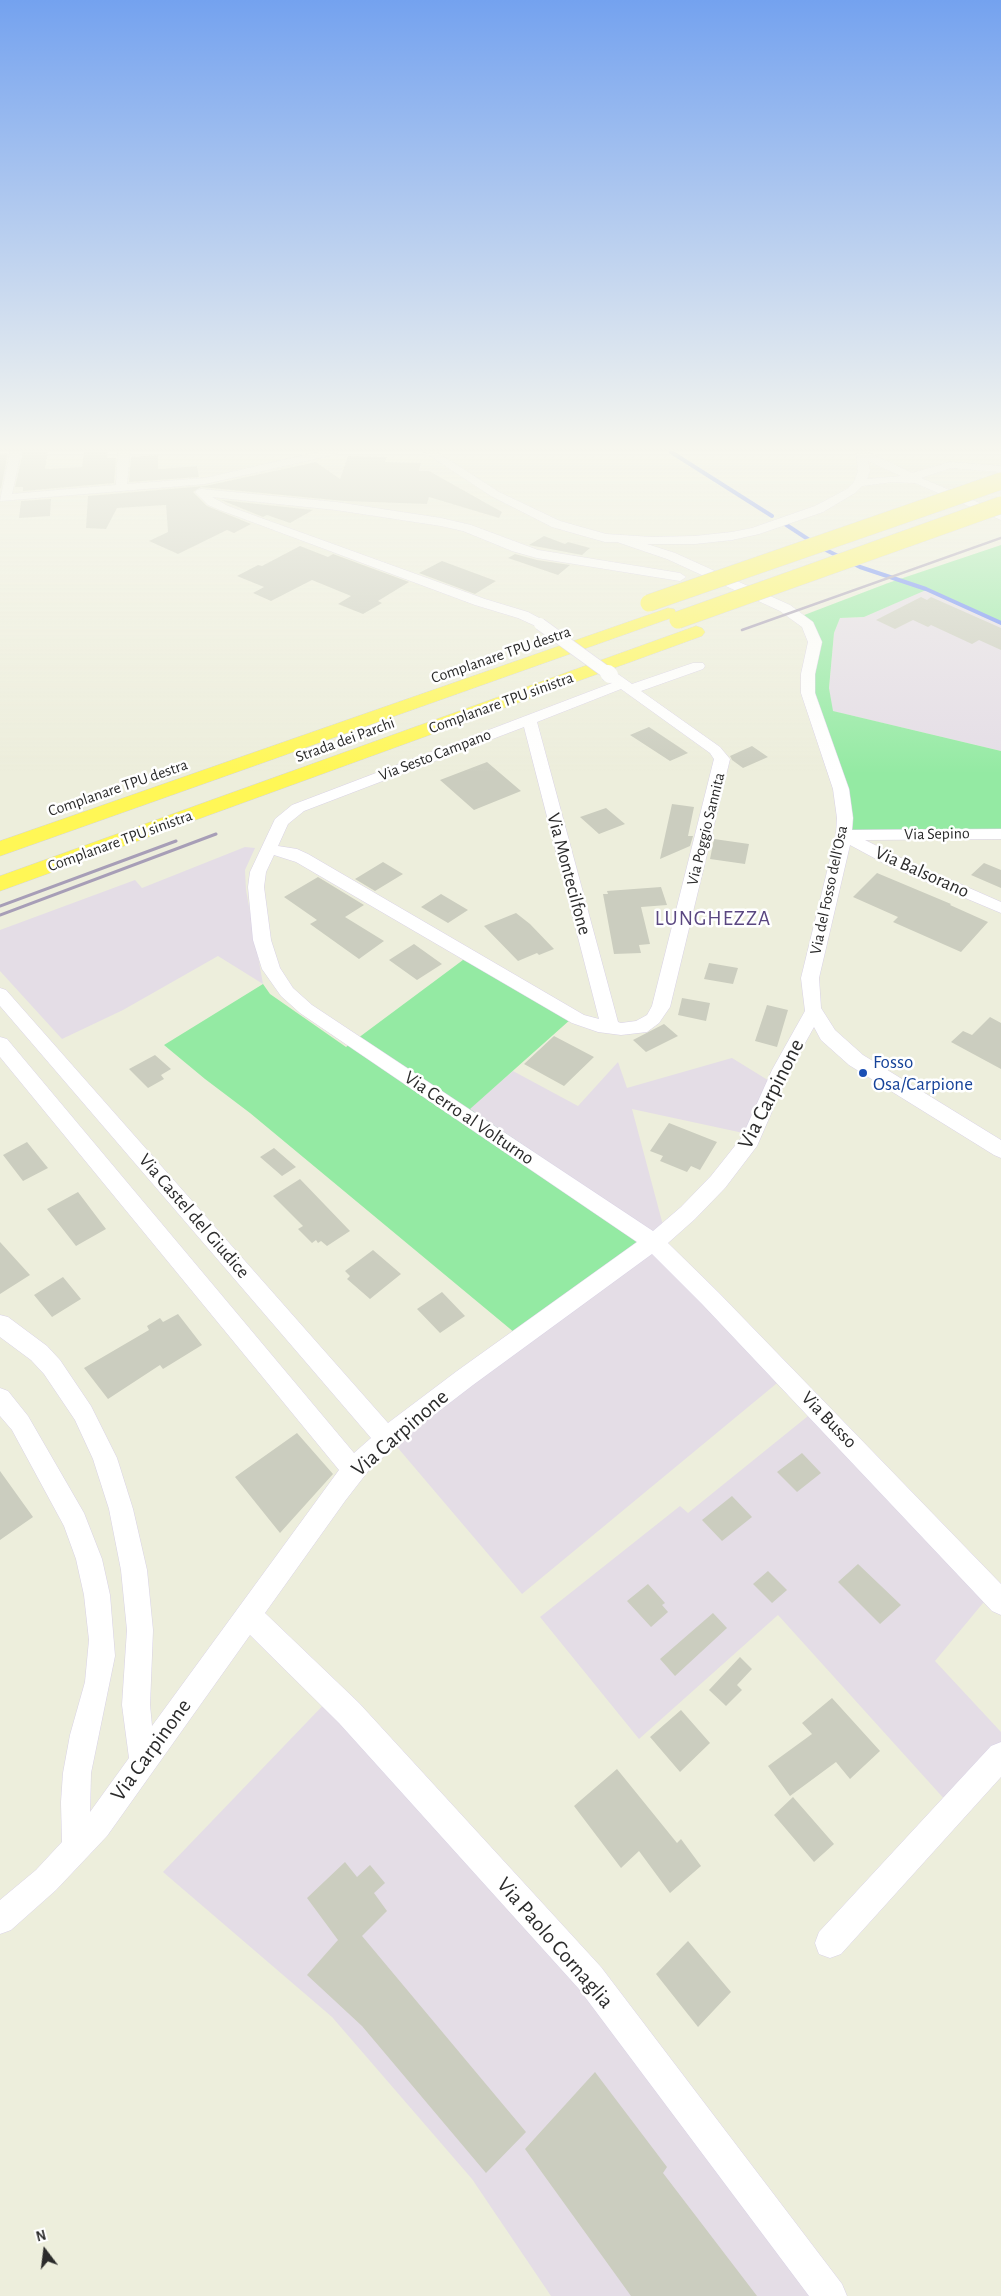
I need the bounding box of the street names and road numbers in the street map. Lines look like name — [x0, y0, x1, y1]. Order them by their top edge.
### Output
street label: Complanare TPU destra — [429, 622, 573, 688]
street label: Complanare TPU sinistra — [426, 668, 576, 738]
street label: Strada dei Parchi — [293, 713, 397, 767]
street label: Via Sesto Campano — [376, 725, 494, 785]
street label: Complanare TPU destra — [46, 755, 190, 821]
street label: Via Poggio Sannita — [683, 771, 729, 887]
street label: Complanare TPU sinistra — [45, 806, 195, 876]
street label: Via Montecilfone — [542, 811, 596, 937]
street label: Via del Fosso dell'Osa — [806, 824, 852, 956]
street label: Via Sepino — [904, 824, 970, 844]
street label: Via Balsorano — [871, 841, 973, 903]
street label: Via Carpinone — [732, 1035, 810, 1153]
street label: Via Cerro al Volturno — [400, 1066, 538, 1170]
street label: Via Castel del Giudice — [134, 1149, 254, 1283]
street label: Via Carpinone — [346, 1384, 454, 1482]
street label: Via Busso — [796, 1387, 862, 1453]
street label: Via Carpinone — [105, 1694, 197, 1806]
street label: Via Paolo Cornaglia — [491, 1872, 619, 2014]

